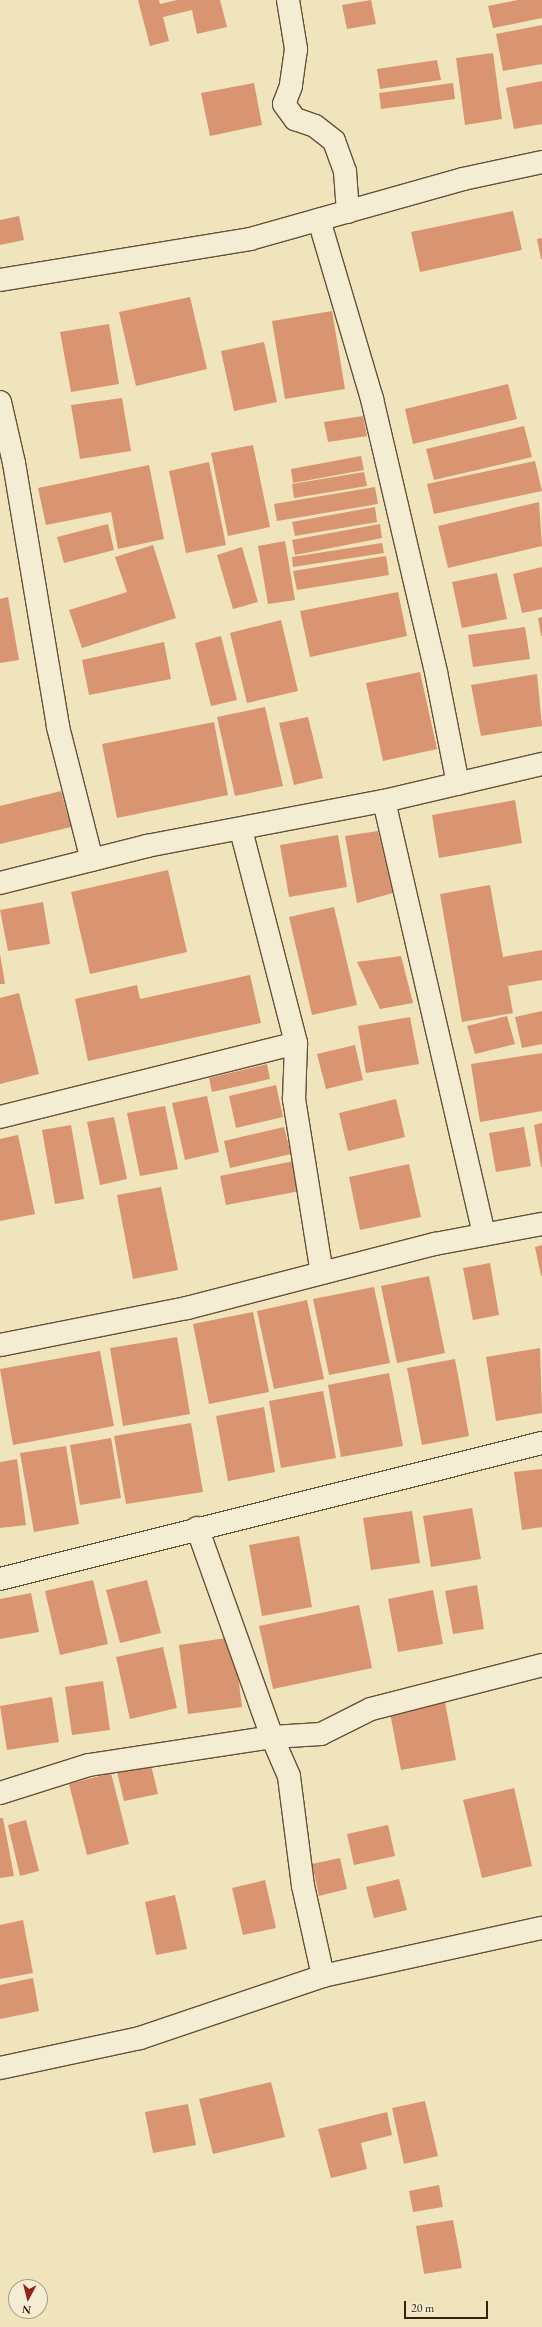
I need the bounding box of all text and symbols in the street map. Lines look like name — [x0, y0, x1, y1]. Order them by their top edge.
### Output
north arrow — [8, 2279, 48, 2319]
scale bar — [406, 2293, 490, 2319]
text: 20 m — [411, 2300, 434, 2316]
text: N — [21, 2302, 32, 2317]

